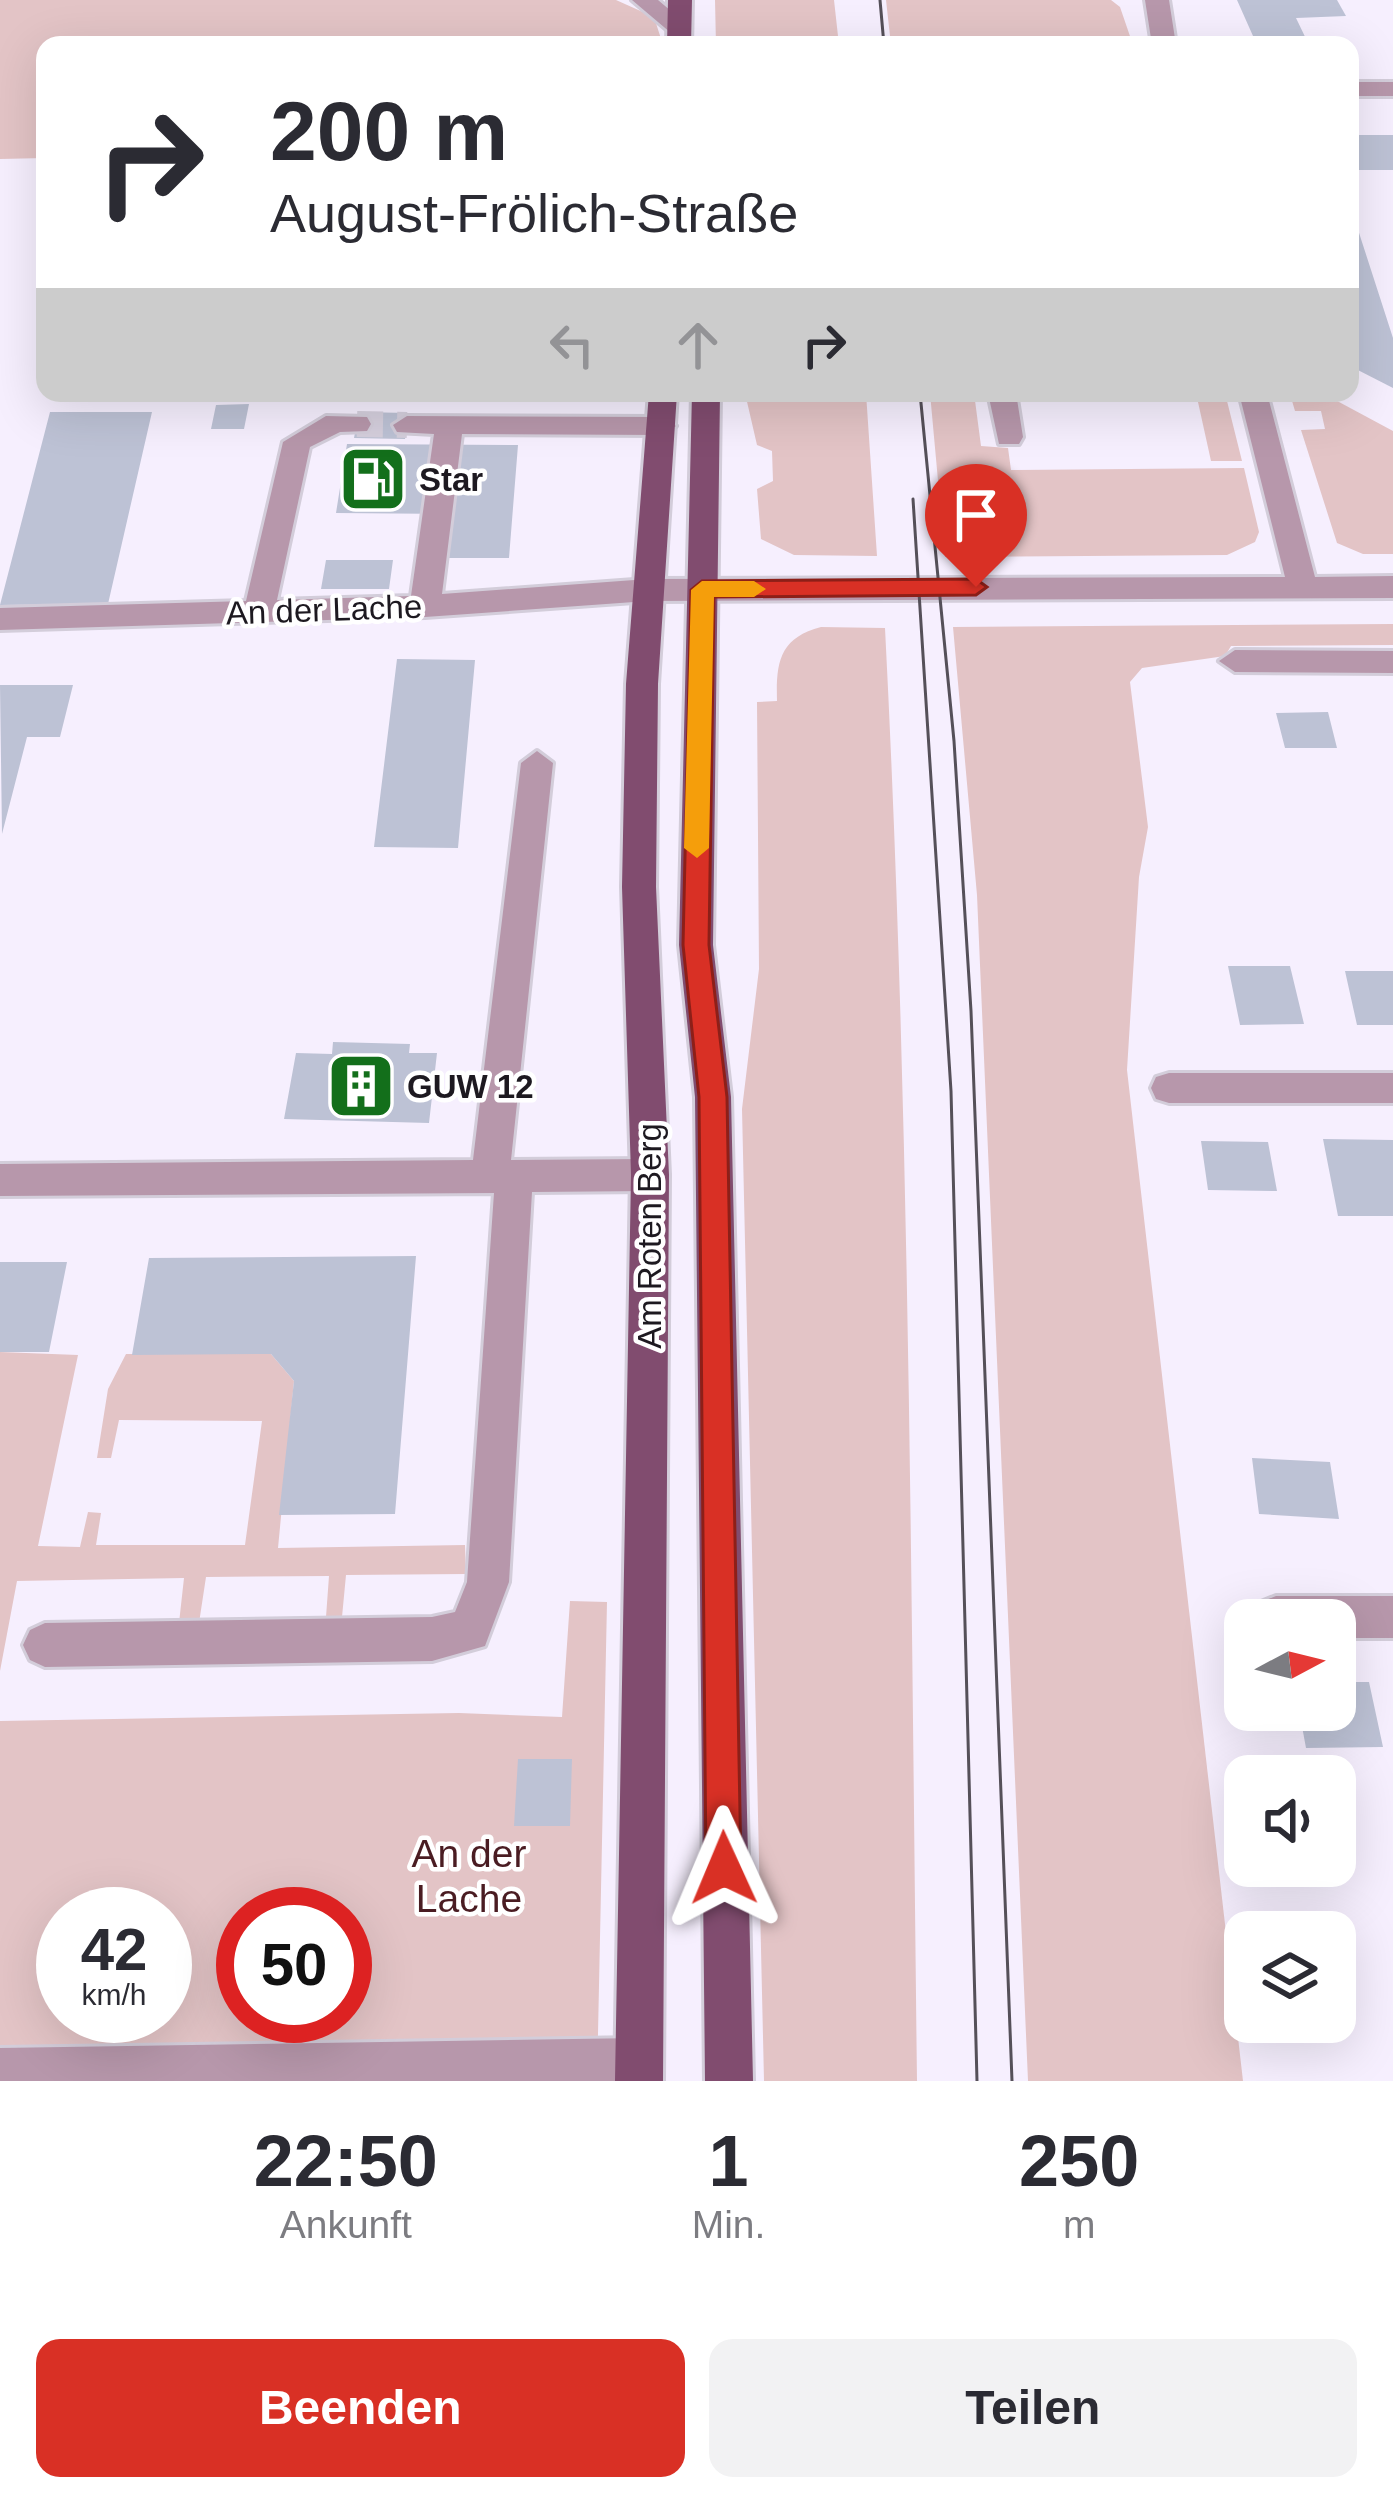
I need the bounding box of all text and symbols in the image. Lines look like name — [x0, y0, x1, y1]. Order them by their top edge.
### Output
icon: right — [72, 84, 228, 240]
text: 200 m — [270, 84, 508, 178]
text: August-Frölich-Straße — [270, 183, 798, 243]
icon: left — [539, 312, 605, 378]
icon: ahead — [665, 312, 731, 378]
icon: right — [791, 312, 857, 378]
fuel station icon: Star — [338, 444, 408, 514]
place label: Star — [419, 461, 483, 498]
pin — [925, 464, 1027, 587]
icon: arrive — [943, 482, 1009, 548]
street label: An der Lache — [225, 588, 423, 631]
building icon: GUW 12 — [326, 1051, 396, 1121]
place label: GUW 12 — [407, 1068, 534, 1105]
street label: Am Roten Berg — [631, 1123, 668, 1349]
north arrow — [1224, 1599, 1356, 1731]
map controls — [1224, 1599, 1356, 2043]
button: sound — [1224, 1755, 1356, 1887]
position arrow — [661, 1805, 787, 1931]
park label: An der Lache — [412, 1832, 526, 1920]
speed limit sign: 50 — [216, 1887, 372, 2043]
button: layers — [1224, 1911, 1356, 2043]
text: 42 — [81, 1916, 147, 1983]
text: km/h — [81, 1978, 147, 2011]
text: 22:50 — [254, 2121, 438, 2201]
text: 1 — [708, 2121, 749, 2201]
text: 250 — [1019, 2121, 1139, 2201]
text: Ankunft — [280, 2203, 412, 2246]
text: Min. — [692, 2203, 765, 2246]
text: m — [1063, 2203, 1095, 2246]
button: Beenden — [36, 2339, 685, 2477]
button: Teilen — [709, 2339, 1357, 2477]

